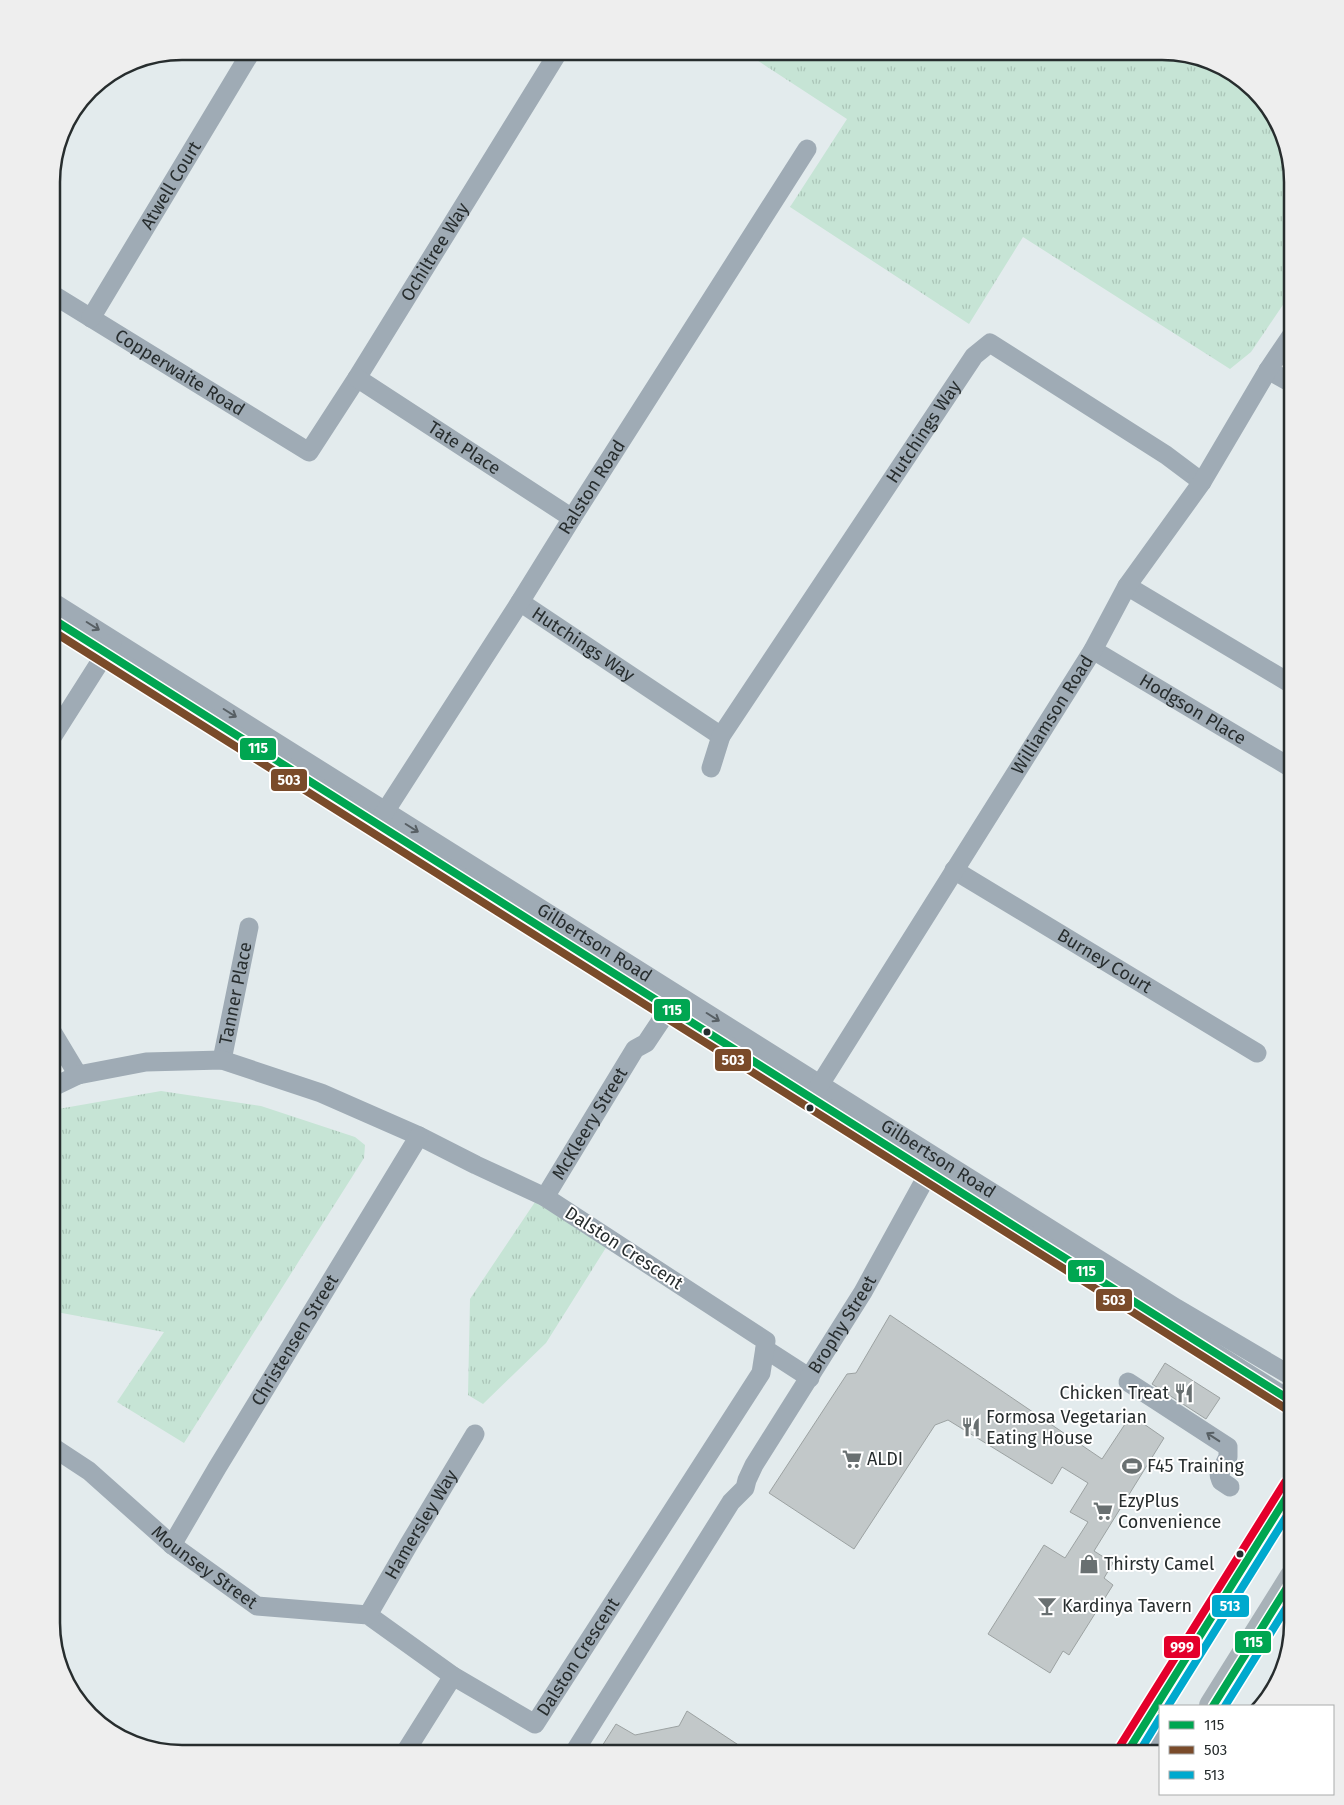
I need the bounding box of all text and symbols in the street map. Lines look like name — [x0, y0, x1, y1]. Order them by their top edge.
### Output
street label: Atwell Court — [136, 137, 206, 233]
street label: Ochiltree Way — [396, 198, 474, 305]
street label: Copperwaite Road — [111, 324, 249, 421]
street label: Hutchings Way — [881, 376, 966, 487]
street label: Tate Place — [424, 416, 505, 480]
street label: Ralston Road — [554, 436, 630, 538]
street label: Hutchings Way — [528, 602, 639, 686]
one-way arrow — [86, 621, 100, 632]
street label: Williamson Road — [1007, 651, 1098, 778]
street label: Hodgson Place — [1135, 669, 1250, 750]
one-way arrow — [223, 708, 237, 718]
line badge: 115 — [239, 737, 277, 761]
text: 115 — [248, 740, 269, 757]
line badge: 503 — [270, 768, 308, 792]
text: 503 — [278, 772, 300, 789]
one-way arrow — [405, 823, 419, 833]
street label: Gilbertson Road — [533, 898, 656, 987]
street label: Burney Court — [1053, 924, 1156, 998]
street label: Tanner Place — [214, 940, 257, 1047]
line badge: 115 — [653, 998, 691, 1022]
text: 115 — [662, 1002, 683, 1019]
one-way arrow — [705, 1012, 719, 1022]
unlabelled marker — [702, 1027, 712, 1037]
line badge: 503 — [714, 1048, 752, 1072]
text: 503 — [722, 1052, 744, 1069]
street label: McKleery Street — [547, 1063, 632, 1184]
unlabelled marker — [805, 1103, 815, 1113]
street label: Gilbertson Road — [877, 1114, 1000, 1203]
street label: Dalston Crescent — [561, 1202, 688, 1295]
line badge: 115 — [1067, 1259, 1105, 1283]
text: 115 — [1076, 1263, 1097, 1280]
street label: Christensen Street — [247, 1270, 343, 1410]
street label: Brophy Street — [803, 1271, 881, 1378]
line badge: 503 — [1095, 1288, 1133, 1312]
text: 503 — [1103, 1292, 1125, 1309]
place label: Chicken Treat — [1060, 1382, 1169, 1404]
restaurant icon: Chicken Treat — [1173, 1382, 1195, 1404]
place label: Formosa Vegetarian Eating House — [986, 1406, 1147, 1449]
restaurant icon: Formosa Vegetarian Eating House — [960, 1416, 982, 1438]
one-way arrow — [1207, 1431, 1221, 1441]
supermarket icon: ALDI — [841, 1448, 863, 1470]
place label: ALDI — [867, 1448, 903, 1470]
sports icon: F45 Training — [1121, 1455, 1143, 1477]
place label: F45 Training — [1147, 1455, 1244, 1477]
street label: Hamersley Way — [380, 1465, 462, 1583]
place label: EzyPlus Convenience — [1118, 1490, 1221, 1533]
supermarket icon: EzyPlus Convenience — [1092, 1500, 1114, 1522]
street label: Mounsey Street — [147, 1521, 262, 1614]
unlabelled marker — [1235, 1549, 1245, 1559]
shop icon: Thirsty Camel — [1078, 1553, 1100, 1575]
place label: Thirsty Camel — [1104, 1553, 1214, 1575]
street label: Dalston Crescent — [532, 1593, 625, 1720]
line badge: 513 — [1211, 1594, 1250, 1618]
bar icon: Kardinya Tavern — [1036, 1595, 1058, 1617]
place label: Kardinya Tavern — [1062, 1595, 1192, 1617]
text: 513 — [1220, 1598, 1240, 1615]
line badge: 115 — [1234, 1630, 1272, 1654]
text: 115 — [1243, 1634, 1264, 1651]
line badge: 999 — [1163, 1635, 1201, 1659]
text: 999 — [1170, 1639, 1194, 1656]
legend — [1159, 1705, 1334, 1795]
text: 115 — [1204, 1716, 1224, 1734]
text: 503 — [1204, 1741, 1227, 1759]
text: 513 — [1204, 1766, 1225, 1784]

